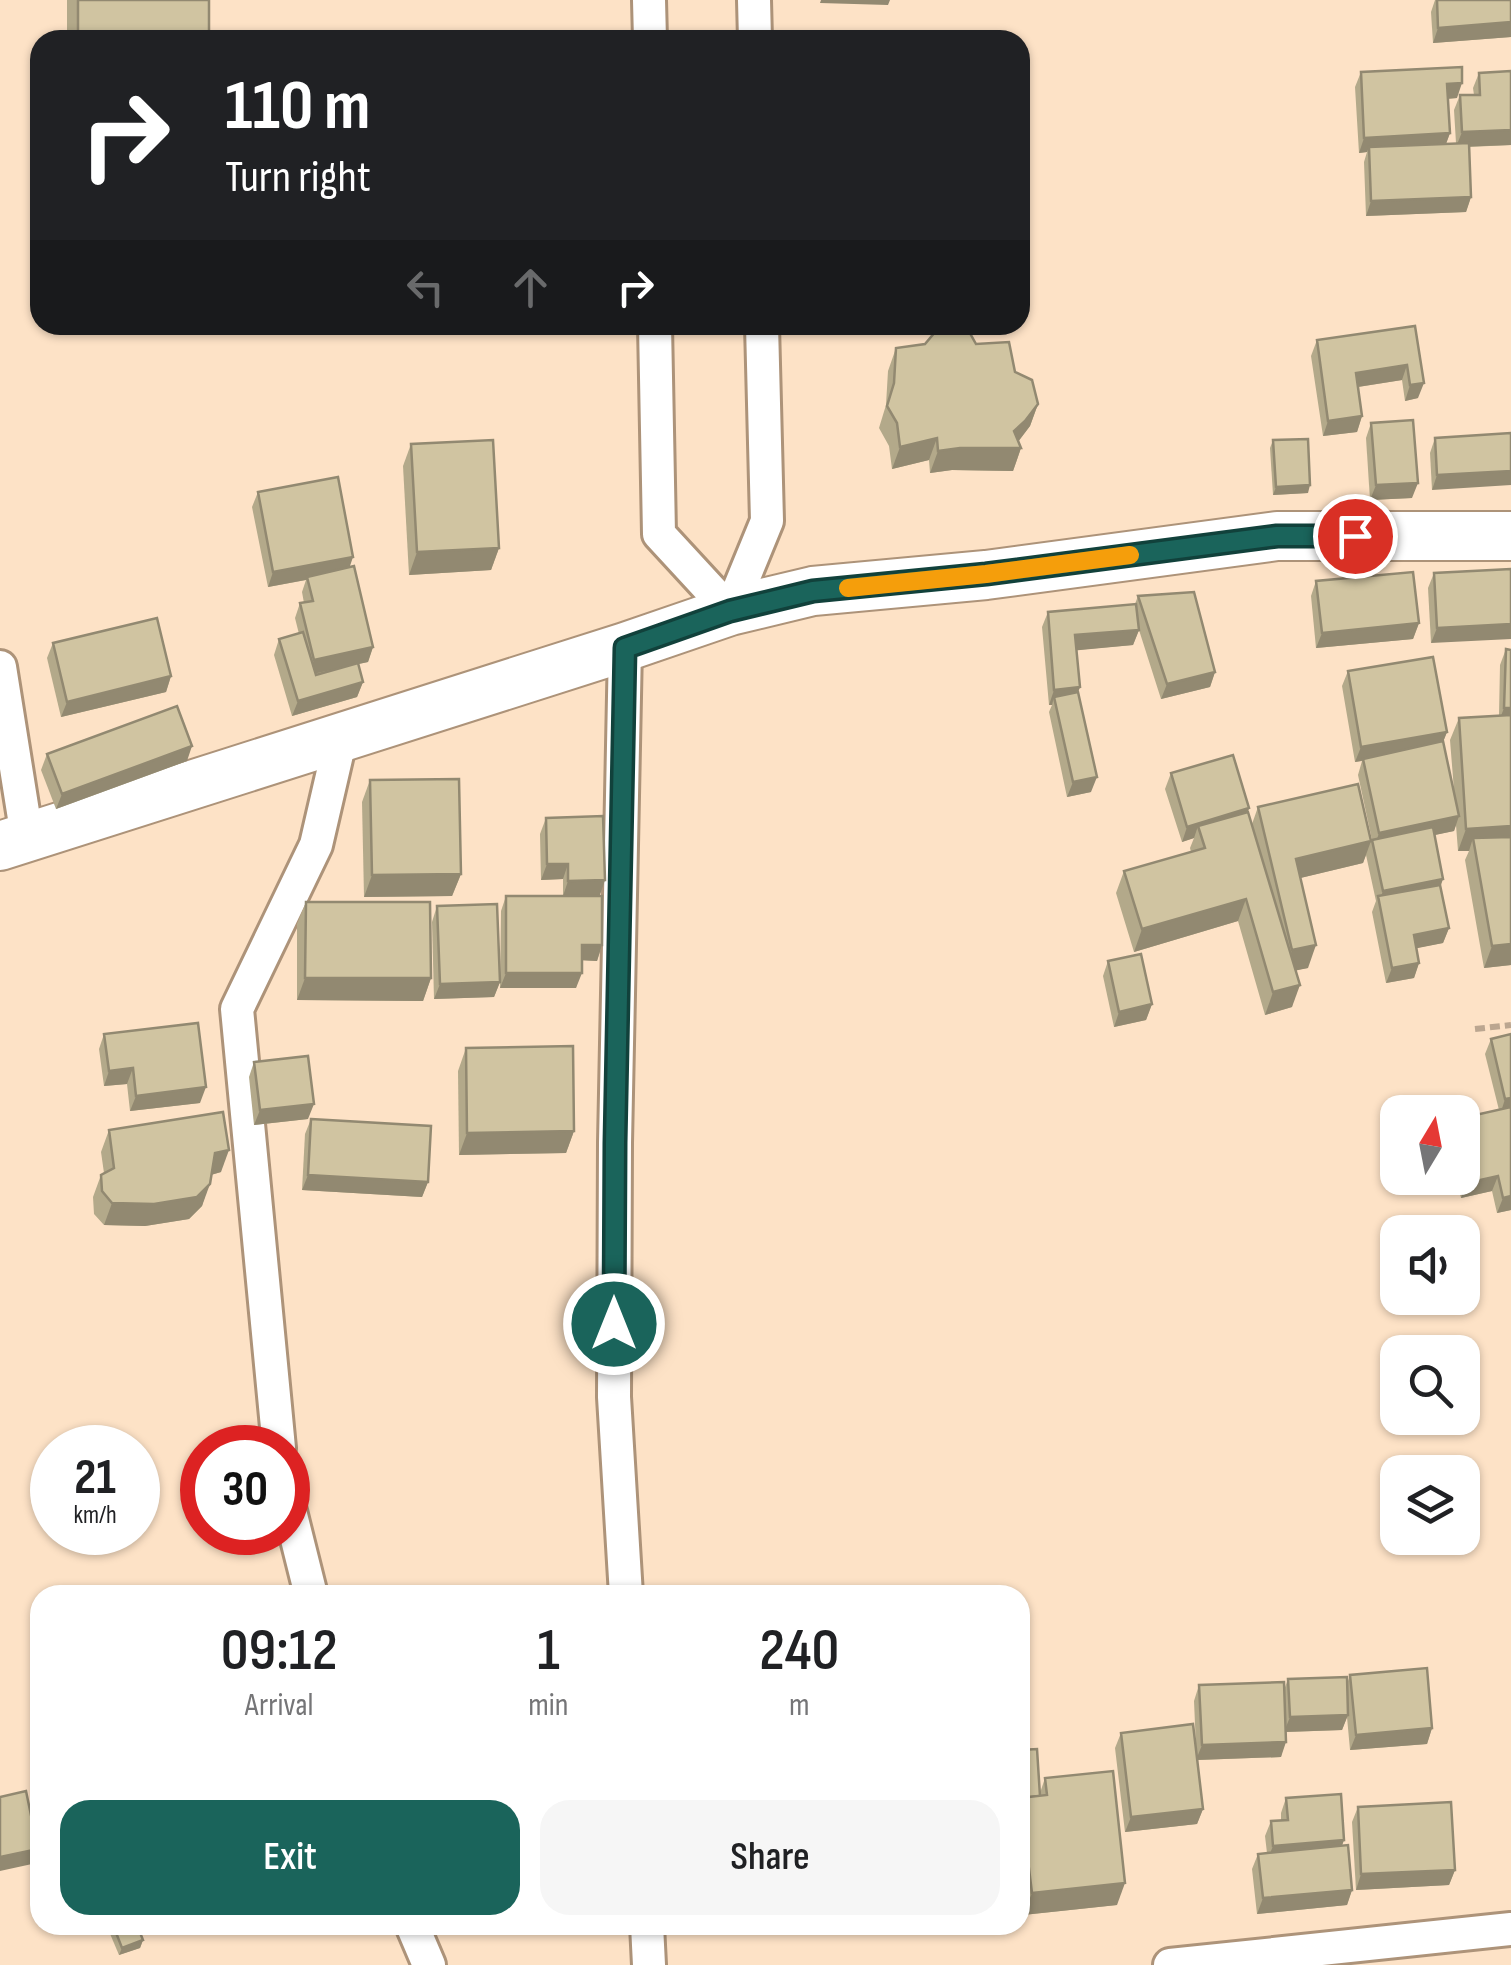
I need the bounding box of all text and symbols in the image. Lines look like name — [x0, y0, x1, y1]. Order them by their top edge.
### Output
text: 110 m — [225, 65, 371, 149]
icon: right — [60, 70, 190, 200]
text: Turn right — [225, 150, 371, 205]
icon: left — [398, 260, 453, 315]
icon: ahead — [503, 260, 558, 315]
icon: right — [608, 260, 663, 315]
pin — [1313, 494, 1398, 579]
icon: arrive — [1328, 509, 1383, 564]
north arrow — [1380, 1095, 1480, 1195]
map controls — [1380, 1095, 1480, 1555]
button: sound — [1380, 1215, 1480, 1315]
position arrow — [562, 1272, 666, 1376]
button: search — [1380, 1335, 1480, 1435]
speed limit sign: 30 — [180, 1425, 310, 1555]
text: 21 — [74, 1448, 116, 1508]
button: layers — [1380, 1455, 1480, 1555]
text: km/h — [73, 1500, 117, 1531]
text: 09:12 — [221, 1615, 338, 1687]
text: 1 — [537, 1615, 560, 1687]
text: 240 — [759, 1615, 839, 1687]
text: Arrival — [245, 1686, 314, 1725]
text: min — [528, 1686, 569, 1725]
text: m — [789, 1686, 810, 1725]
button: Exit — [60, 1800, 520, 1915]
button: Share — [540, 1800, 1000, 1915]

